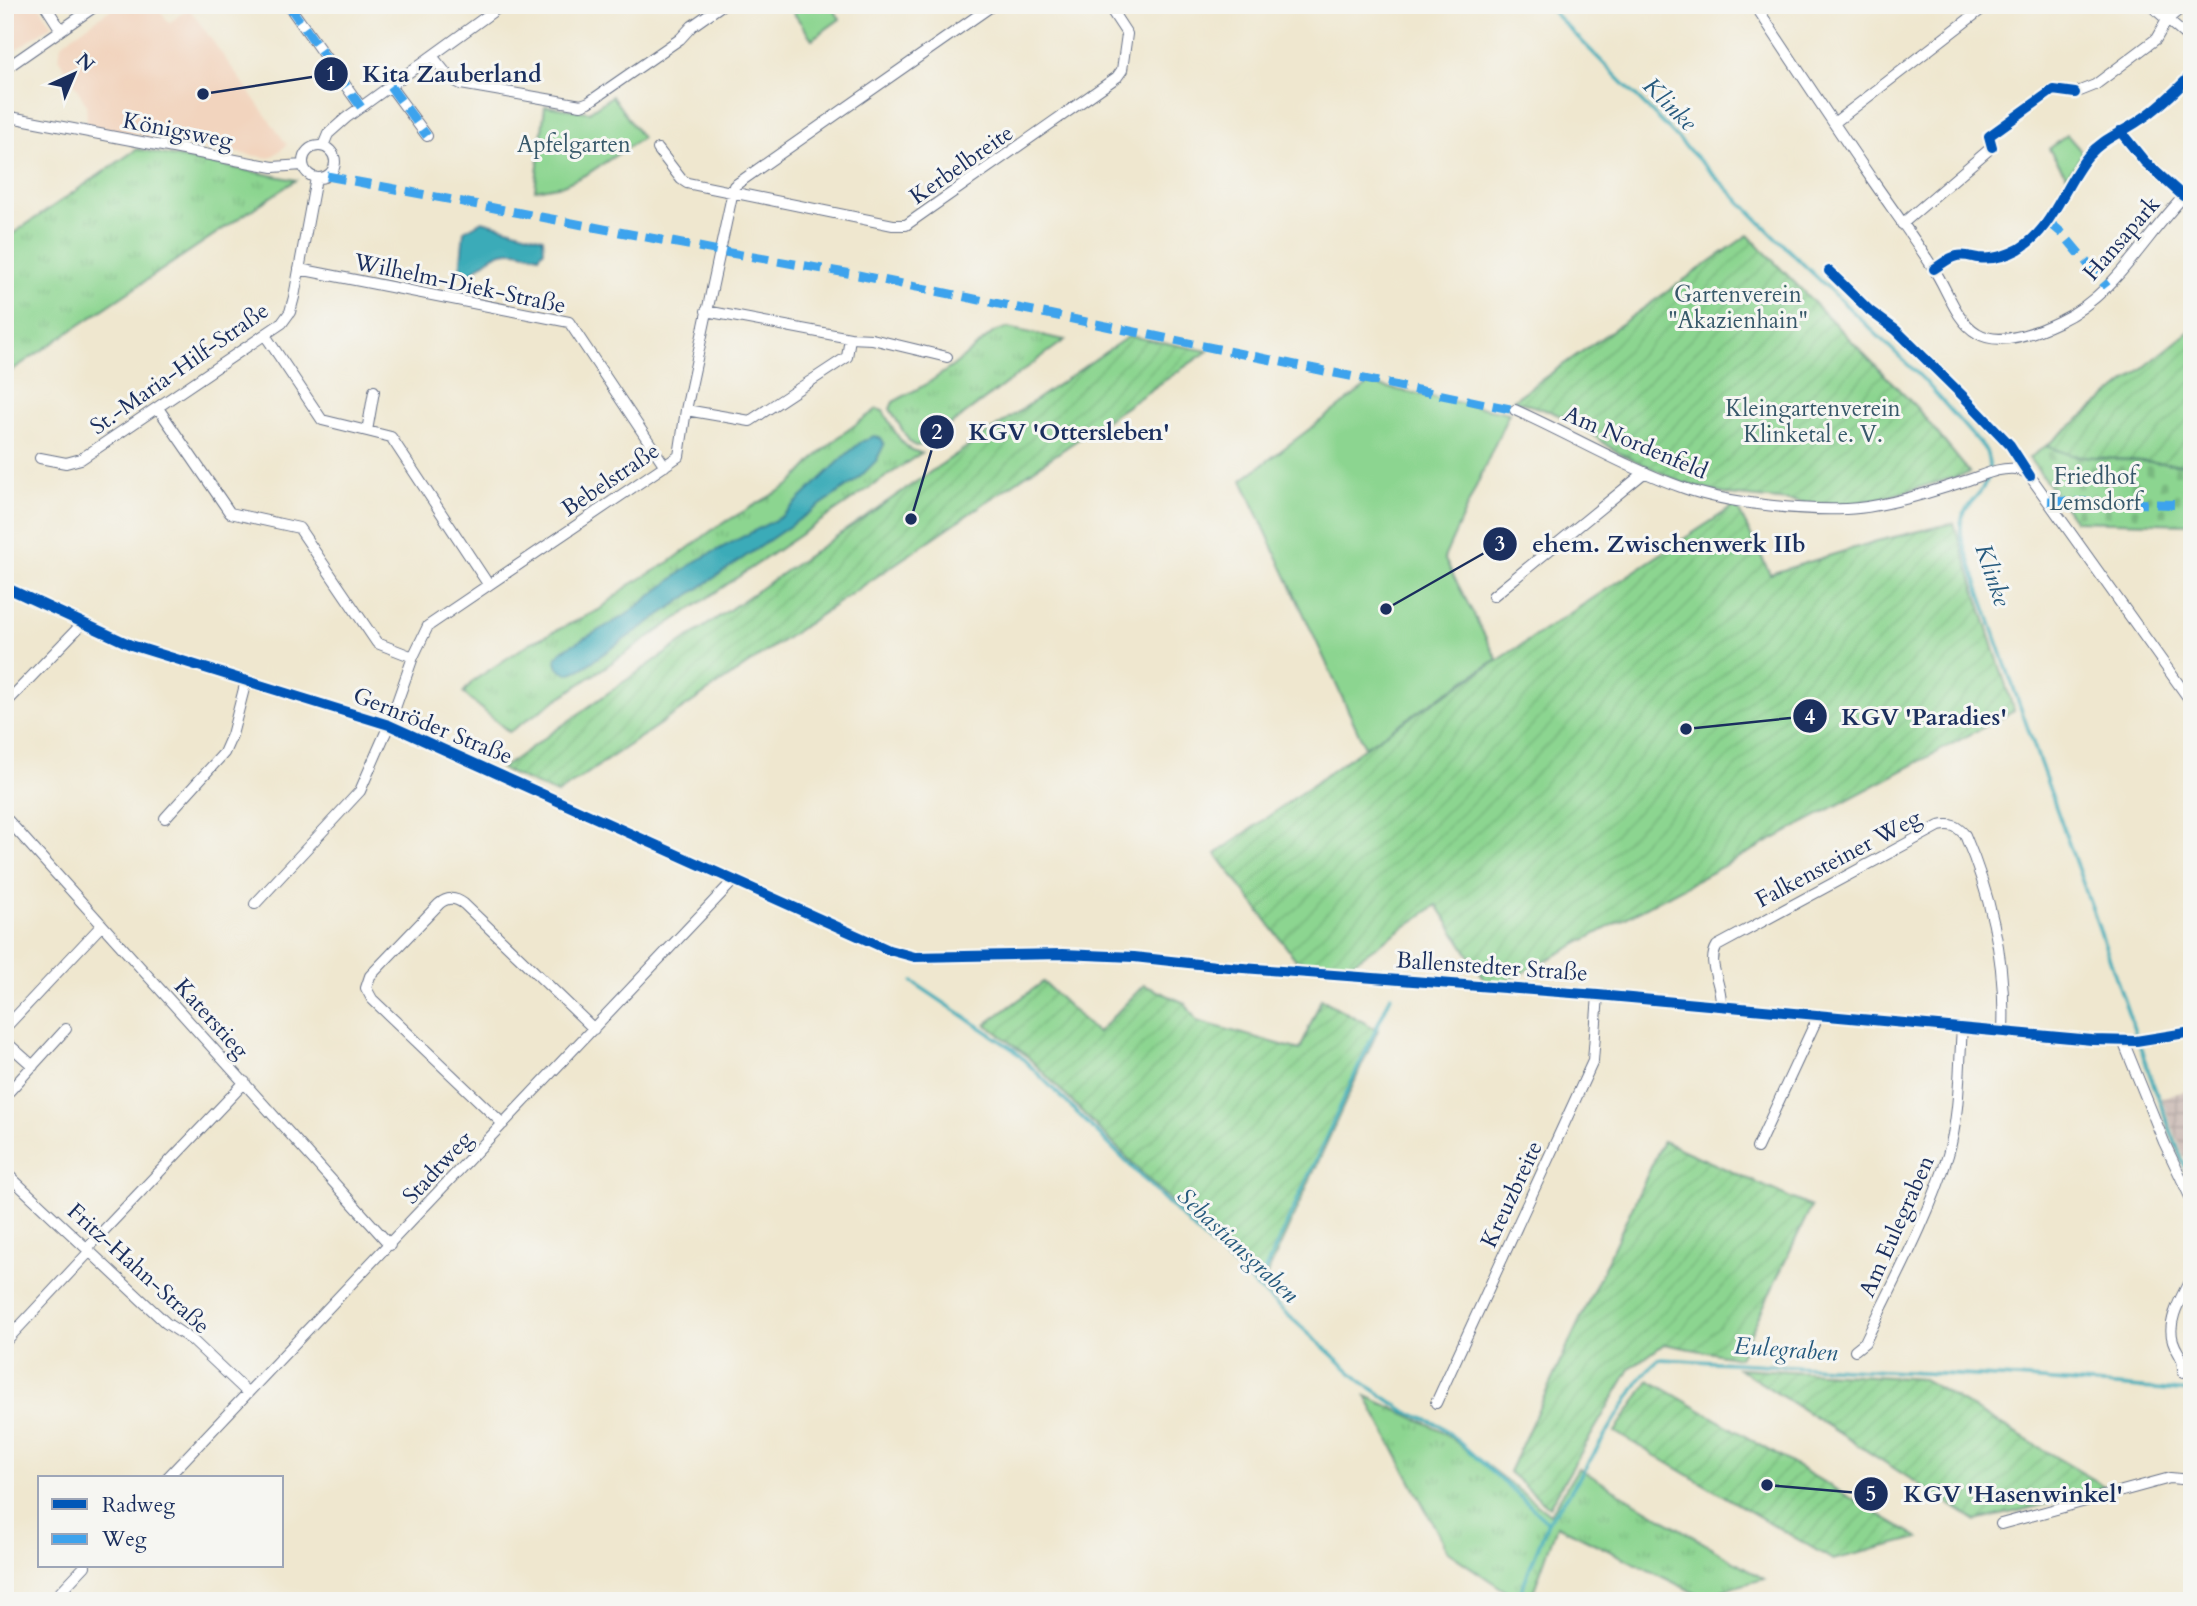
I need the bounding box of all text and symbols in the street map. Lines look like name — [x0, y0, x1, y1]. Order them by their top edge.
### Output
north arrow — [38, 38, 108, 108]
text: N — [70, 47, 100, 78]
callout: Kita Zauberland — [314, 52, 556, 97]
text: Kita Zauberland — [362, 58, 542, 91]
text: 1 — [326, 60, 336, 89]
water label: Klinke — [1635, 70, 1705, 139]
street label: Königsweg — [120, 105, 236, 156]
street label: Kerbelbreite — [903, 117, 1019, 212]
park label: Apfelgarten — [517, 129, 631, 160]
street label: Hansapark — [2076, 189, 2167, 287]
street label: Wilhelm-Diek-Straße — [350, 246, 569, 321]
park label: Gartenverein "Akazienhain" — [1668, 279, 1808, 336]
street label: St.-Maria-Hilf-Straße — [84, 295, 275, 442]
park label: Kleingartenverein Klinketal e. V. — [1725, 393, 1901, 450]
street label: Am Nordenfeld — [1559, 398, 1713, 487]
callout: KGV 'Ottersleben' — [919, 409, 1183, 454]
text: KGV 'Ottersleben' — [969, 416, 1169, 449]
text: 2 — [932, 418, 943, 447]
street label: Bebelstraße — [555, 435, 665, 524]
park label: Friedhof Lemsdorf — [2049, 461, 2145, 518]
callout: ehem. Zwischenwerk IIb — [1483, 521, 1819, 566]
text: ehem. Zwischenwerk IIb — [1532, 528, 1806, 561]
text: 3 — [1495, 530, 1505, 559]
water label: Klinke — [1966, 539, 2019, 612]
street label: Gernröder Straße — [348, 679, 517, 772]
callout: KGV 'Paradies' — [1792, 694, 2021, 739]
text: KGV 'Paradies' — [1841, 701, 2007, 734]
text: 4 — [1805, 703, 1816, 732]
street label: Falkensteiner Weg — [1750, 802, 1927, 915]
street label: Ballenstedter Straße — [1395, 944, 1589, 989]
street label: Katerstieg — [167, 972, 256, 1065]
street label: Stadtweg — [395, 1124, 479, 1211]
street label: Kreuzbreite — [1473, 1136, 1550, 1253]
street label: Am Eulegraben — [1851, 1150, 1942, 1302]
water label: Sebastiansgraben — [1170, 1180, 1306, 1311]
street label: Fritz-Hahn-Straße — [61, 1196, 217, 1341]
water label: Eulegraben — [1733, 1329, 1839, 1370]
callout: KGV 'Hasenwinkel' — [1854, 1471, 2136, 1516]
legend — [38, 1476, 284, 1568]
text: KGV 'Hasenwinkel' — [1903, 1478, 2123, 1511]
text: 5 — [1866, 1480, 1876, 1509]
text: Radweg — [102, 1491, 175, 1520]
text: Weg — [101, 1525, 147, 1554]

